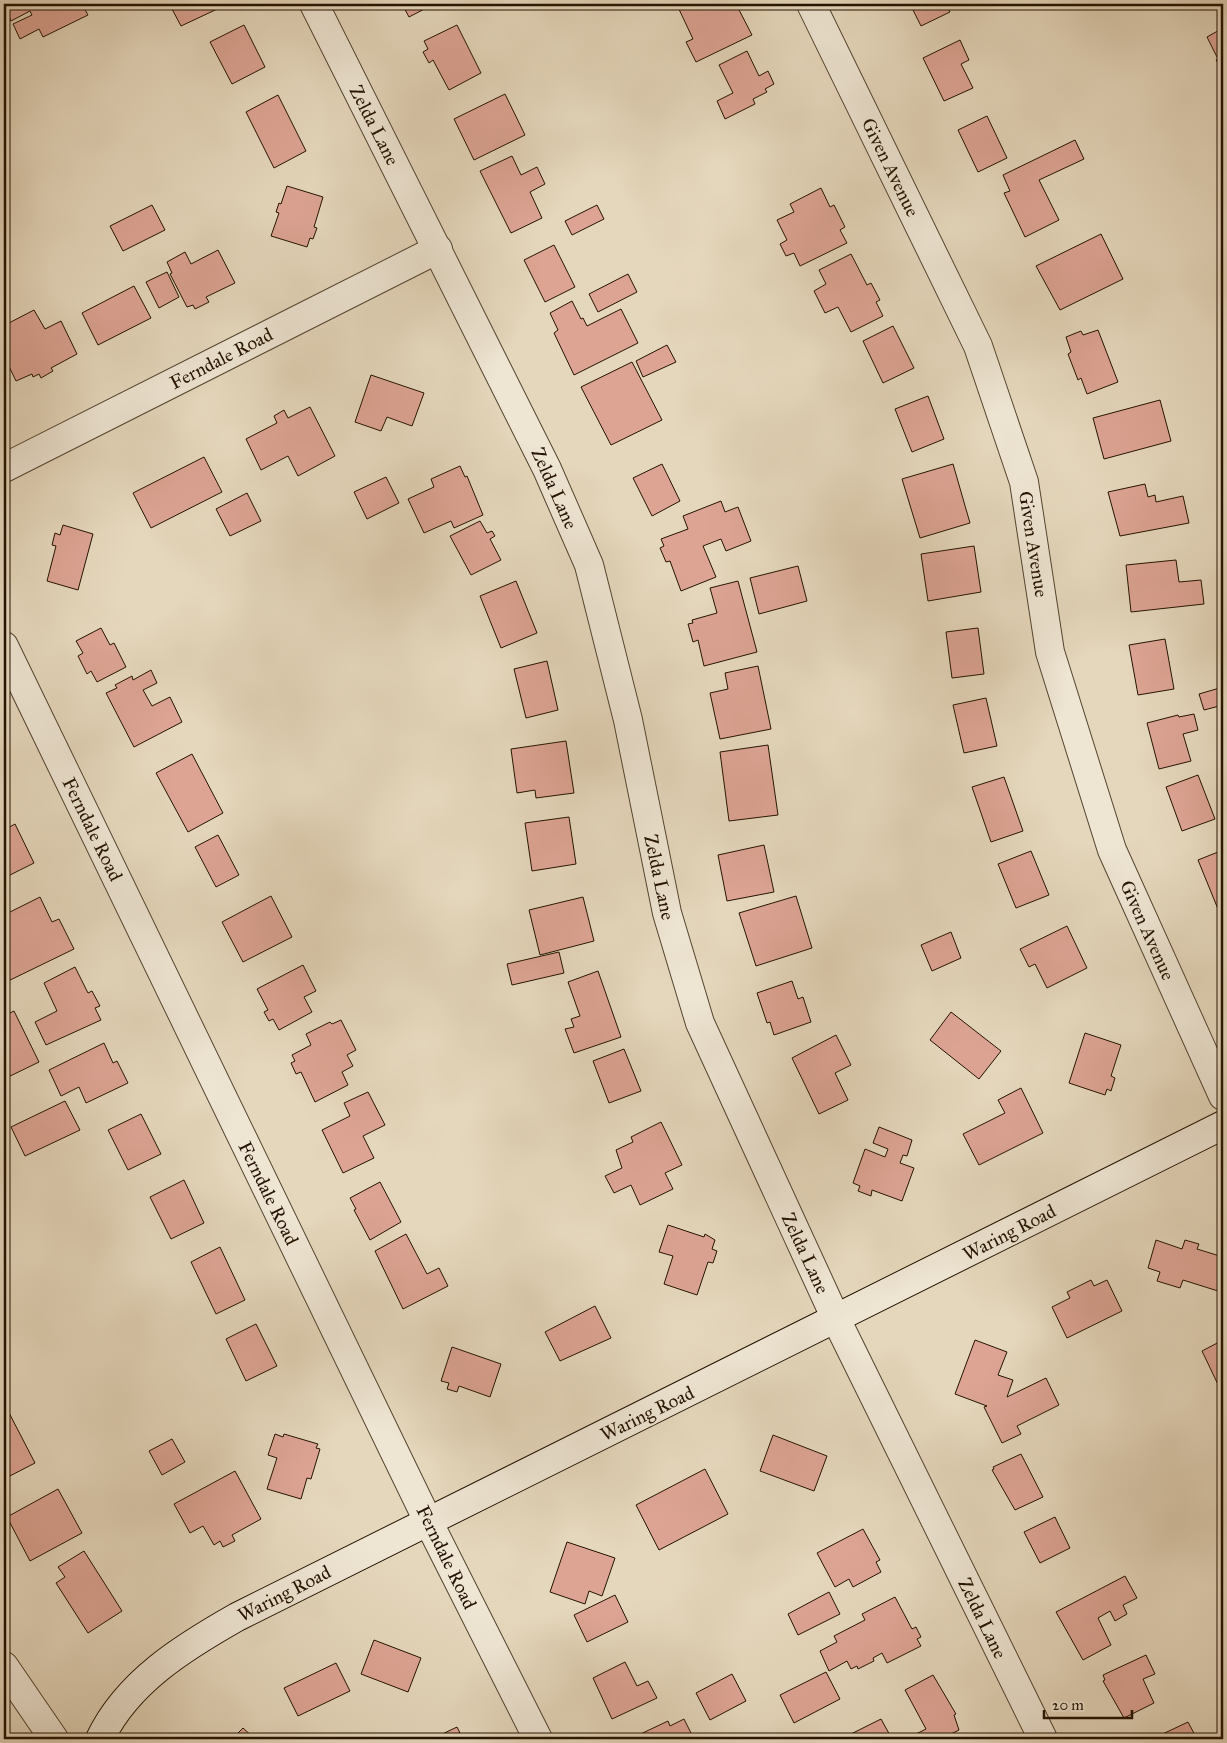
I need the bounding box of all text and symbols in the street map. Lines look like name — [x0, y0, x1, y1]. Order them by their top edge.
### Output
street label: Zelda Lane — [345, 81, 405, 169]
street label: Given Avenue — [857, 114, 924, 220]
street label: Ferndale Road — [166, 322, 277, 394]
street label: Zelda Lane — [526, 444, 583, 533]
street label: Given Avenue — [1014, 489, 1053, 599]
street label: Ferndale Road — [58, 774, 128, 885]
street label: Zelda Lane — [639, 832, 680, 922]
street label: Given Avenue — [1115, 877, 1180, 984]
street label: Ferndale Road — [234, 1138, 304, 1249]
street label: Waring Road — [959, 1199, 1060, 1267]
street label: Zelda Lane — [777, 1209, 834, 1297]
street label: Waring Road — [597, 1381, 699, 1447]
street label: Ferndale Road — [412, 1502, 482, 1613]
street label: Waring Road — [234, 1560, 335, 1628]
street label: Zelda Lane — [953, 1574, 1012, 1662]
scale bar — [1044, 1688, 1132, 1720]
text: 20 m — [1052, 1696, 1084, 1714]

